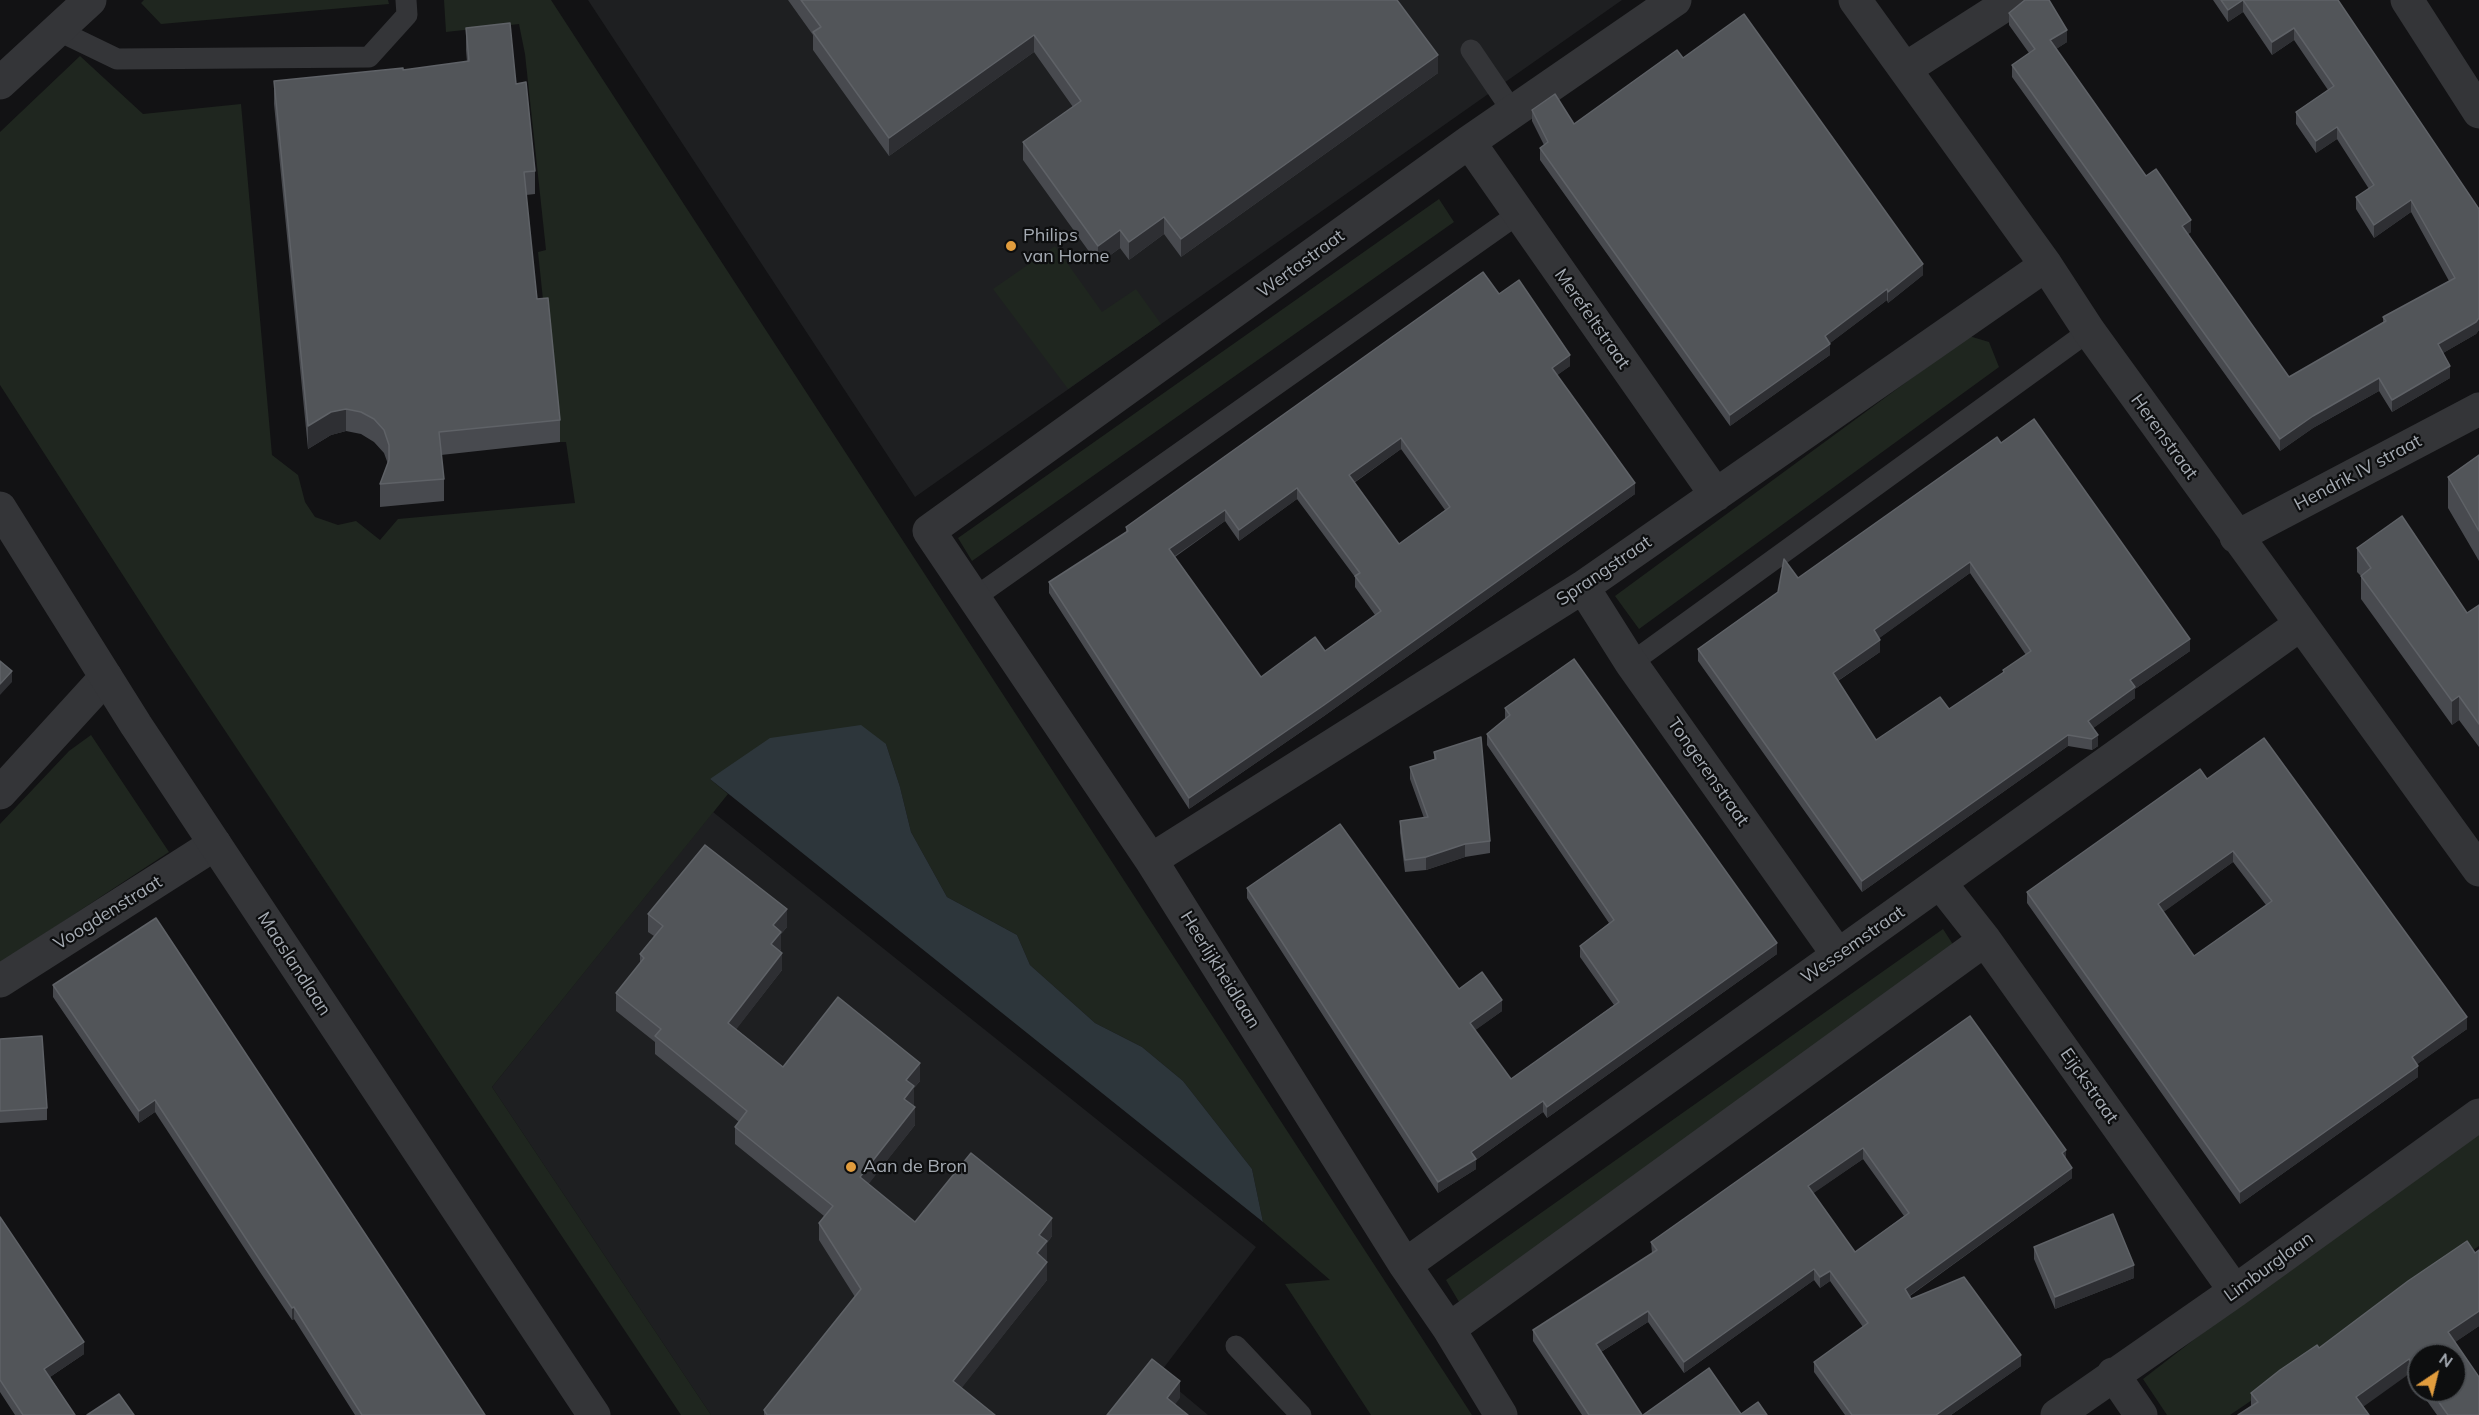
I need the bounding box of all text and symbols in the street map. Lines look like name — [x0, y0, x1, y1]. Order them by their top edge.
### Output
place label: Philips van Horne — [1023, 225, 1109, 268]
street label: Wertastraat — [1253, 225, 1349, 303]
marker: Philips van Horne — [1004, 239, 1018, 253]
street label: Merefeltstraat — [1550, 265, 1634, 373]
street label: Herenstraat — [2126, 390, 2202, 484]
street label: Hendrik IV straat — [2291, 430, 2425, 516]
street label: Sprangstraat — [1552, 531, 1656, 611]
street label: Tongerenstraat — [1663, 714, 1753, 830]
street label: Voogdenstraat — [50, 871, 166, 955]
street label: Wessemstraat — [1797, 901, 1909, 989]
street label: Maaslandlaan — [253, 908, 335, 1020]
street label: Heerlijkheidlaan — [1175, 908, 1265, 1032]
street label: Eijckstraat — [2055, 1044, 2123, 1128]
place label: Aan de Bron — [863, 1156, 967, 1178]
marker: Aan de Bron — [844, 1160, 858, 1174]
street label: Limburglaan — [2220, 1227, 2318, 1307]
north arrow — [2407, 1343, 2467, 1403]
text: N — [2435, 1348, 2457, 1372]

